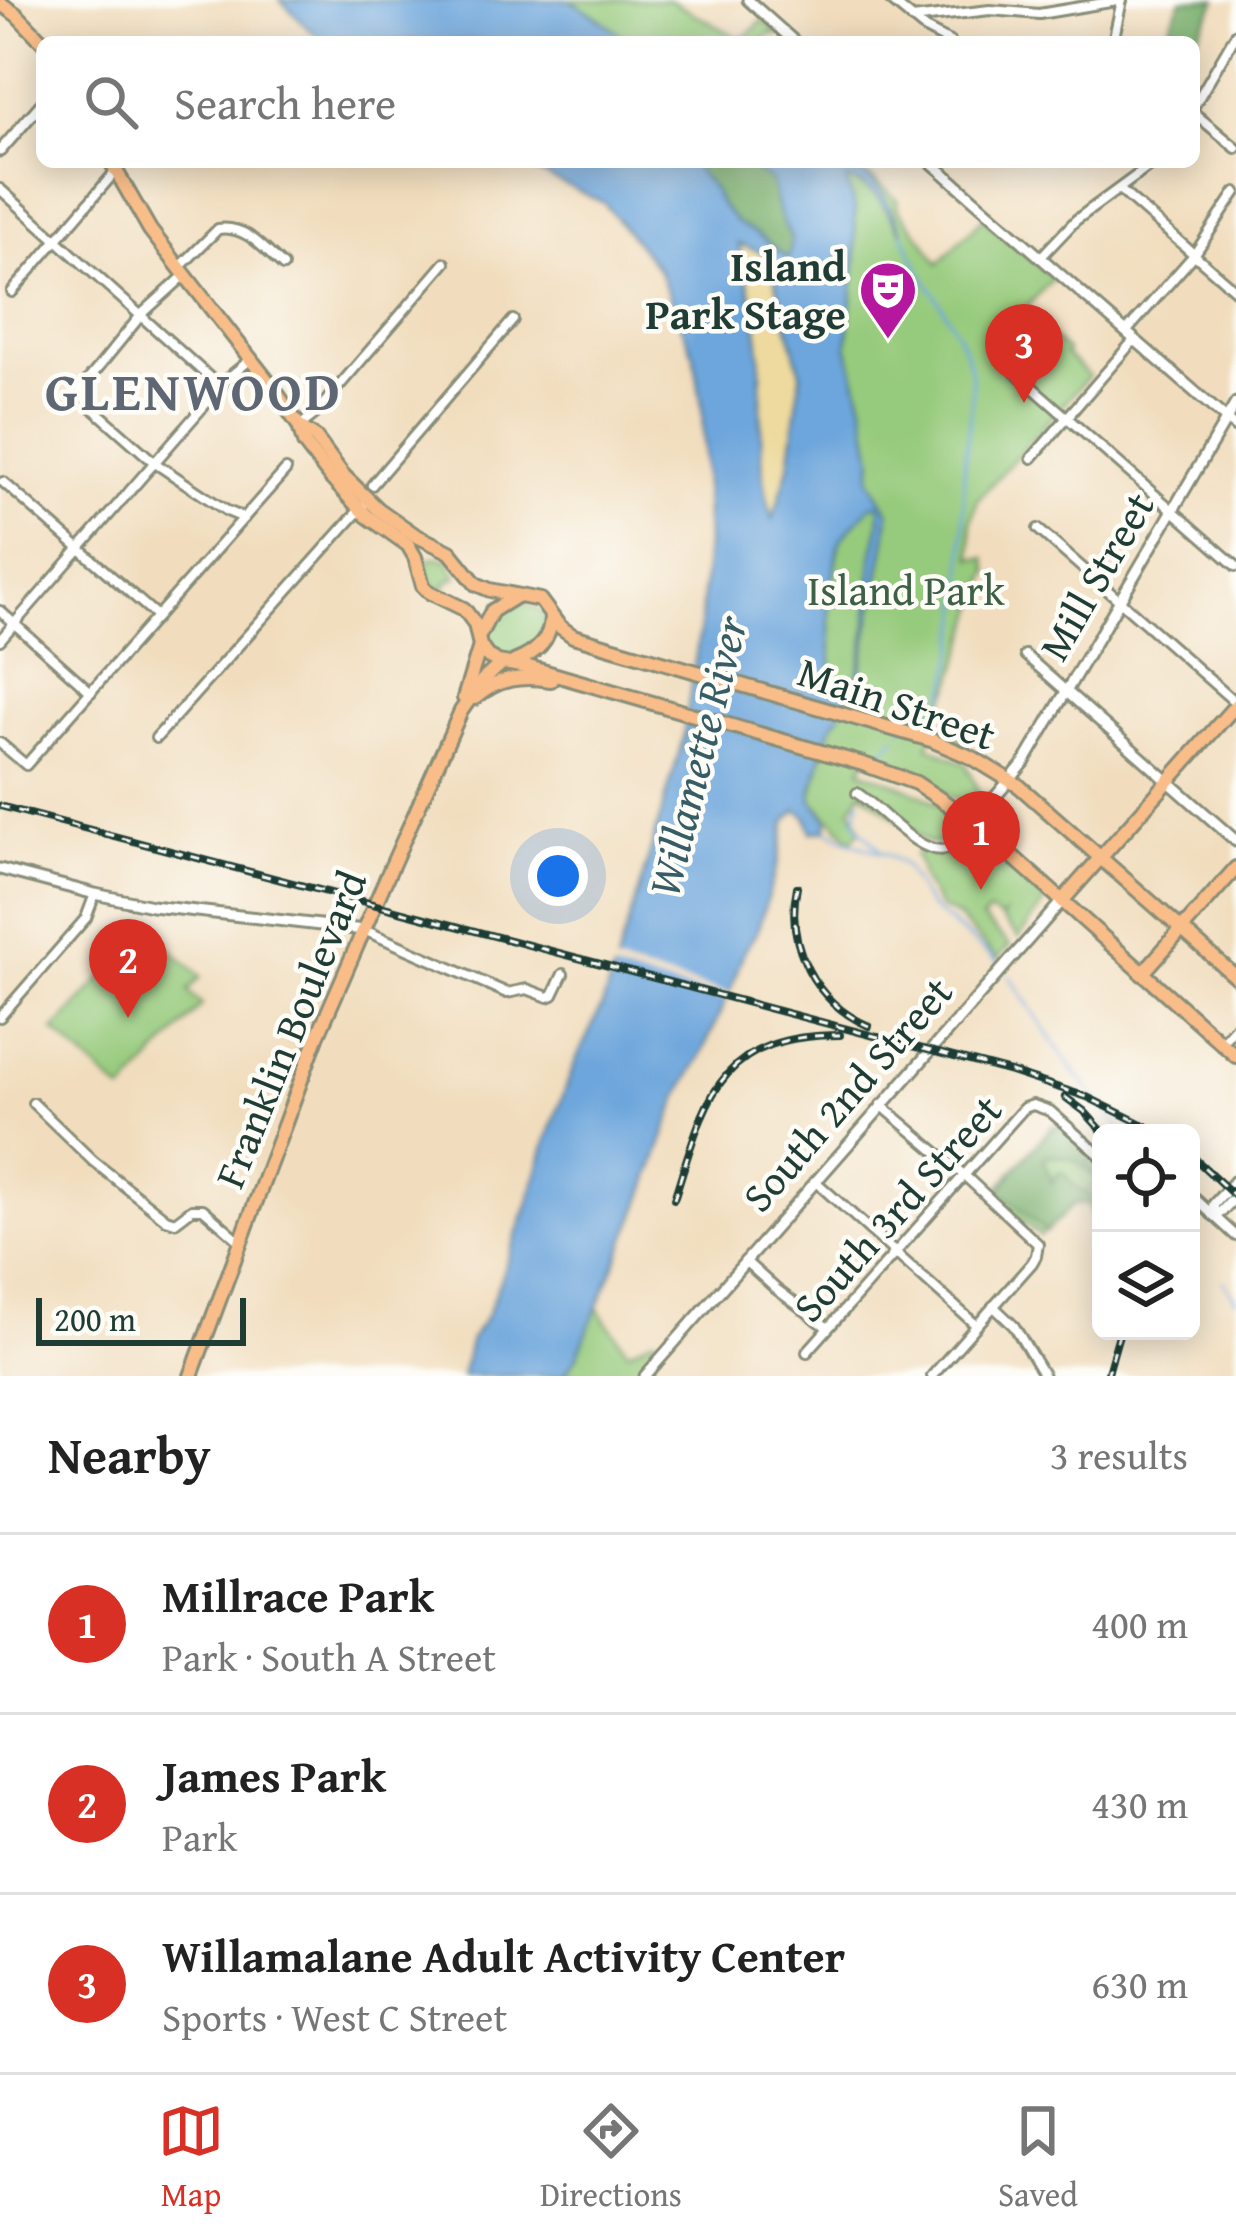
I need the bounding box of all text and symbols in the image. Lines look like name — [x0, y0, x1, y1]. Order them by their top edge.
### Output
search box — [36, 36, 1200, 168]
icon: search — [78, 69, 144, 135]
text: Search here — [174, 70, 396, 135]
place label: Island Park Stage — [645, 235, 847, 344]
theatre icon: Island Park Stage — [857, 259, 919, 341]
pin: 3 — [985, 304, 1063, 403]
district label: GLENWOOD — [45, 351, 343, 430]
street label: Mill Street — [1023, 480, 1168, 671]
park label: Island Park — [807, 559, 1005, 620]
water label: Willamette River — [630, 608, 763, 903]
street label: Main Street — [790, 640, 1004, 765]
pin: 1 — [942, 791, 1020, 890]
your location — [528, 846, 588, 906]
street label: Franklin Boulevard — [198, 860, 381, 1197]
pin: 2 — [89, 919, 167, 1018]
street label: South 2nd Street — [727, 963, 966, 1225]
street label: South 3rd Street — [778, 1080, 1016, 1335]
map controls — [1092, 1124, 1200, 1340]
button: locate — [1092, 1124, 1200, 1232]
button: layers — [1092, 1232, 1200, 1340]
scale bar — [36, 1292, 246, 1345]
text: 200 m — [54, 1295, 136, 1343]
text: Nearby — [48, 1417, 211, 1492]
text: 3 results — [1050, 1426, 1188, 1483]
text: Millrace Park — [162, 1563, 434, 1628]
text: 1 — [77, 1595, 97, 1652]
text: 400 m — [1091, 1595, 1188, 1652]
text: Park · South A Street — [162, 1628, 496, 1685]
text: James Park — [162, 1743, 386, 1808]
text: 2 — [77, 1775, 97, 1832]
text: 430 m — [1091, 1775, 1188, 1832]
text: Park — [162, 1808, 237, 1865]
text: Willamalane Adult Activity Center — [162, 1923, 845, 1988]
text: 3 — [77, 1955, 97, 2012]
text: 630 m — [1091, 1955, 1188, 2012]
text: Sports · West C Street — [162, 1988, 507, 2045]
tab: Map — [158, 2098, 224, 2218]
tab: Directions — [540, 2098, 682, 2218]
tab: Saved — [998, 2098, 1078, 2218]

